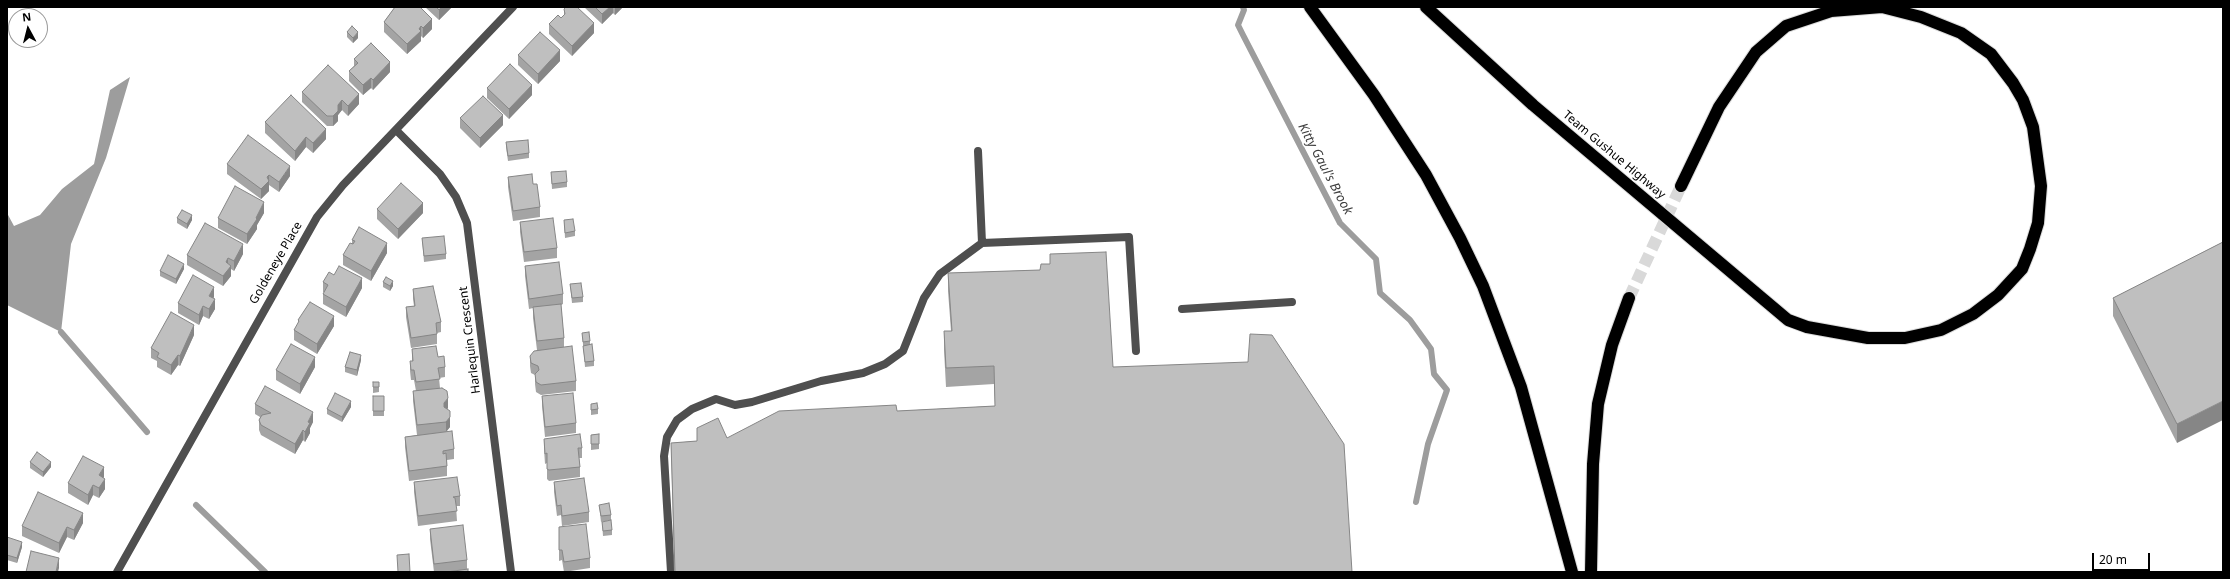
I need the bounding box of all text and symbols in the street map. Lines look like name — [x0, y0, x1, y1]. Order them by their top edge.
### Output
north arrow — [8, 8, 48, 48]
text: N — [21, 9, 32, 25]
street label: Team Gushue Highway — [1560, 108, 1668, 202]
water label: Kitty Gaul's Brook — [1294, 121, 1356, 217]
street label: Goldeneye Place — [247, 219, 305, 307]
street label: Harlequin Crescent — [456, 286, 484, 394]
scale bar — [2094, 545, 2152, 571]
text: 20 m — [2099, 551, 2127, 568]

